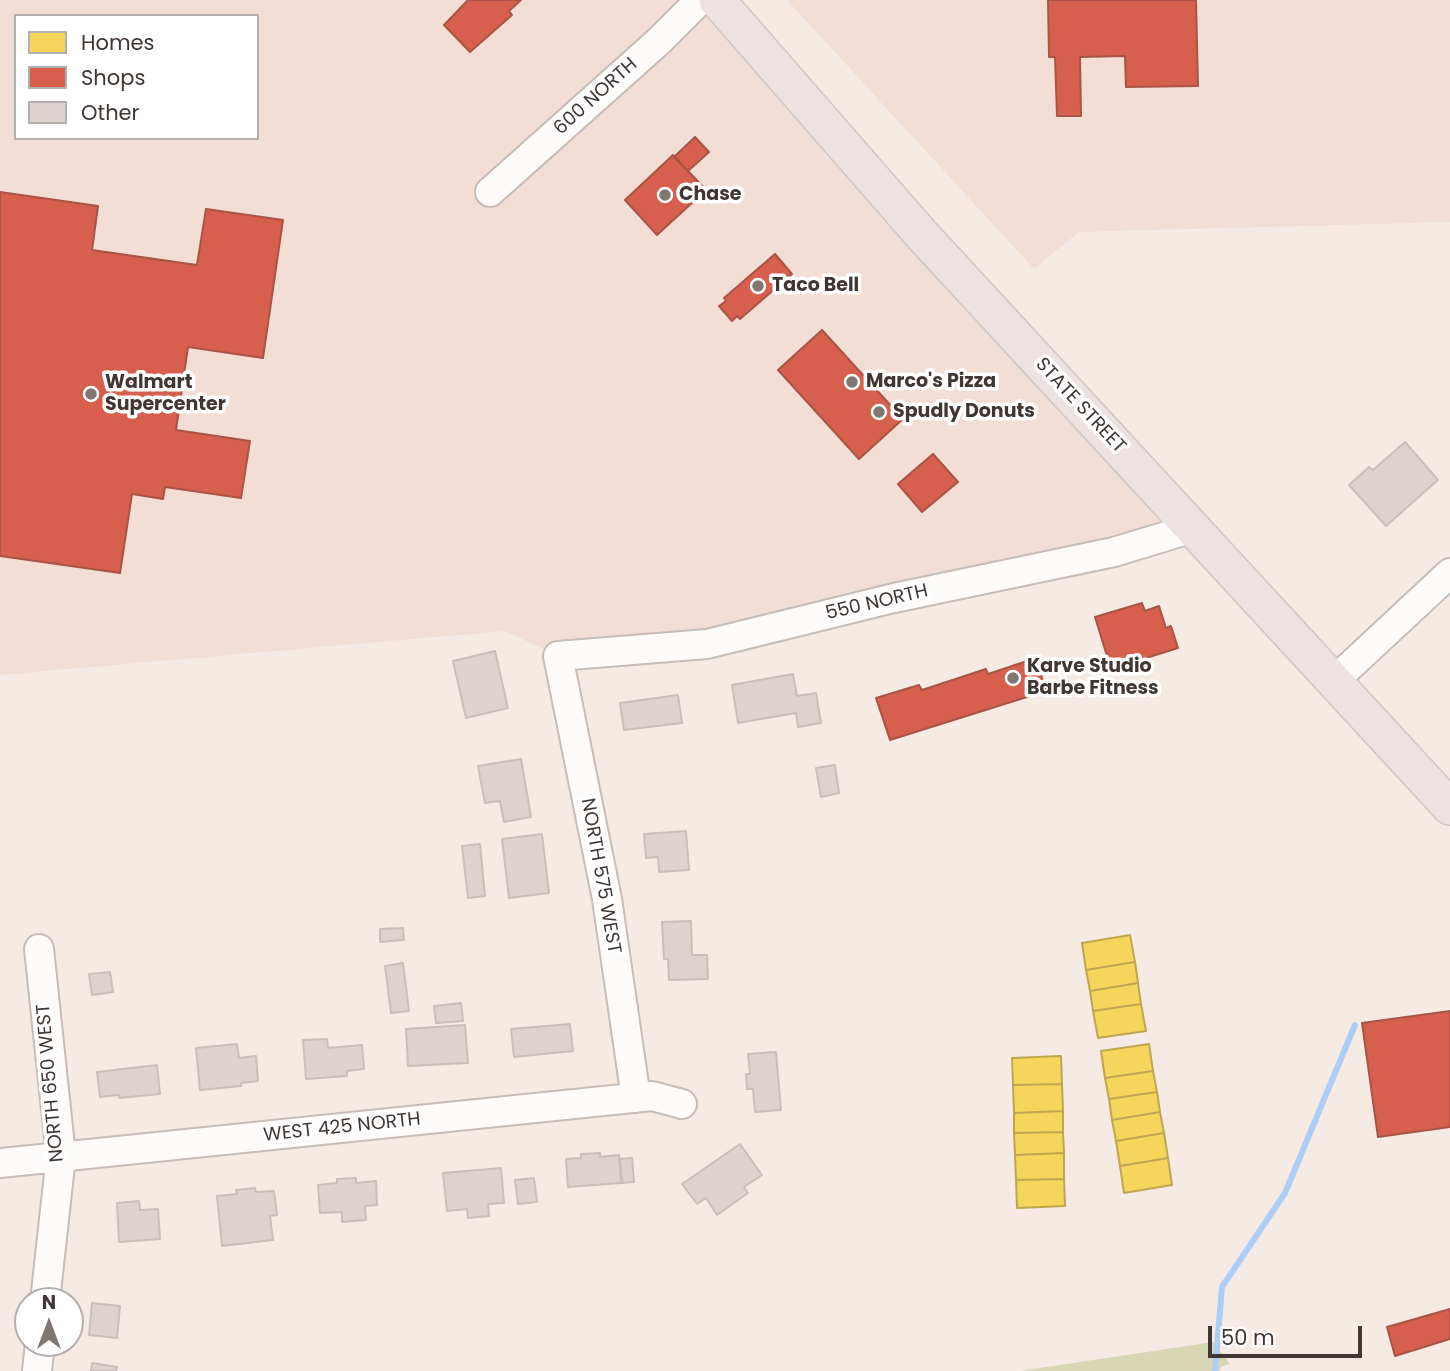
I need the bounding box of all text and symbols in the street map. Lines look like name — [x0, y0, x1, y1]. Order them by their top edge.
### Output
legend — [14, 14, 259, 140]
text: Homes — [81, 28, 155, 57]
street label: 600 NORTH — [550, 54, 642, 140]
text: Shops — [81, 63, 145, 92]
text: Other — [81, 98, 139, 127]
place label: Chase — [679, 184, 741, 206]
marker: Chase — [657, 187, 673, 203]
place label: Taco Bell — [772, 275, 859, 297]
marker: Taco Bell — [750, 278, 766, 294]
street label: STATE STREET — [1030, 354, 1130, 458]
place label: Marco's Pizza — [866, 371, 996, 393]
place label: Walmart Supercenter — [105, 372, 226, 416]
marker: Marco's Pizza — [844, 374, 860, 390]
marker: Walmart Supercenter — [83, 386, 99, 402]
place label: Spudly Donuts — [893, 401, 1035, 423]
marker: Spudly Donuts — [871, 404, 887, 420]
street label: 550 NORTH — [824, 580, 930, 626]
place label: Karve Studio Barbe Fitness — [1027, 656, 1159, 700]
marker: Karve Studio Barbe Fitness — [1005, 670, 1021, 686]
street label: NORTH 575 WEST — [575, 797, 625, 955]
street label: NORTH 650 WEST — [33, 1003, 69, 1163]
street label: WEST 425 NORTH — [262, 1108, 422, 1148]
north arrow — [14, 1287, 84, 1357]
text: N — [42, 1289, 56, 1316]
scale bar — [1212, 1312, 1366, 1356]
text: 50 m — [1221, 1323, 1275, 1352]

